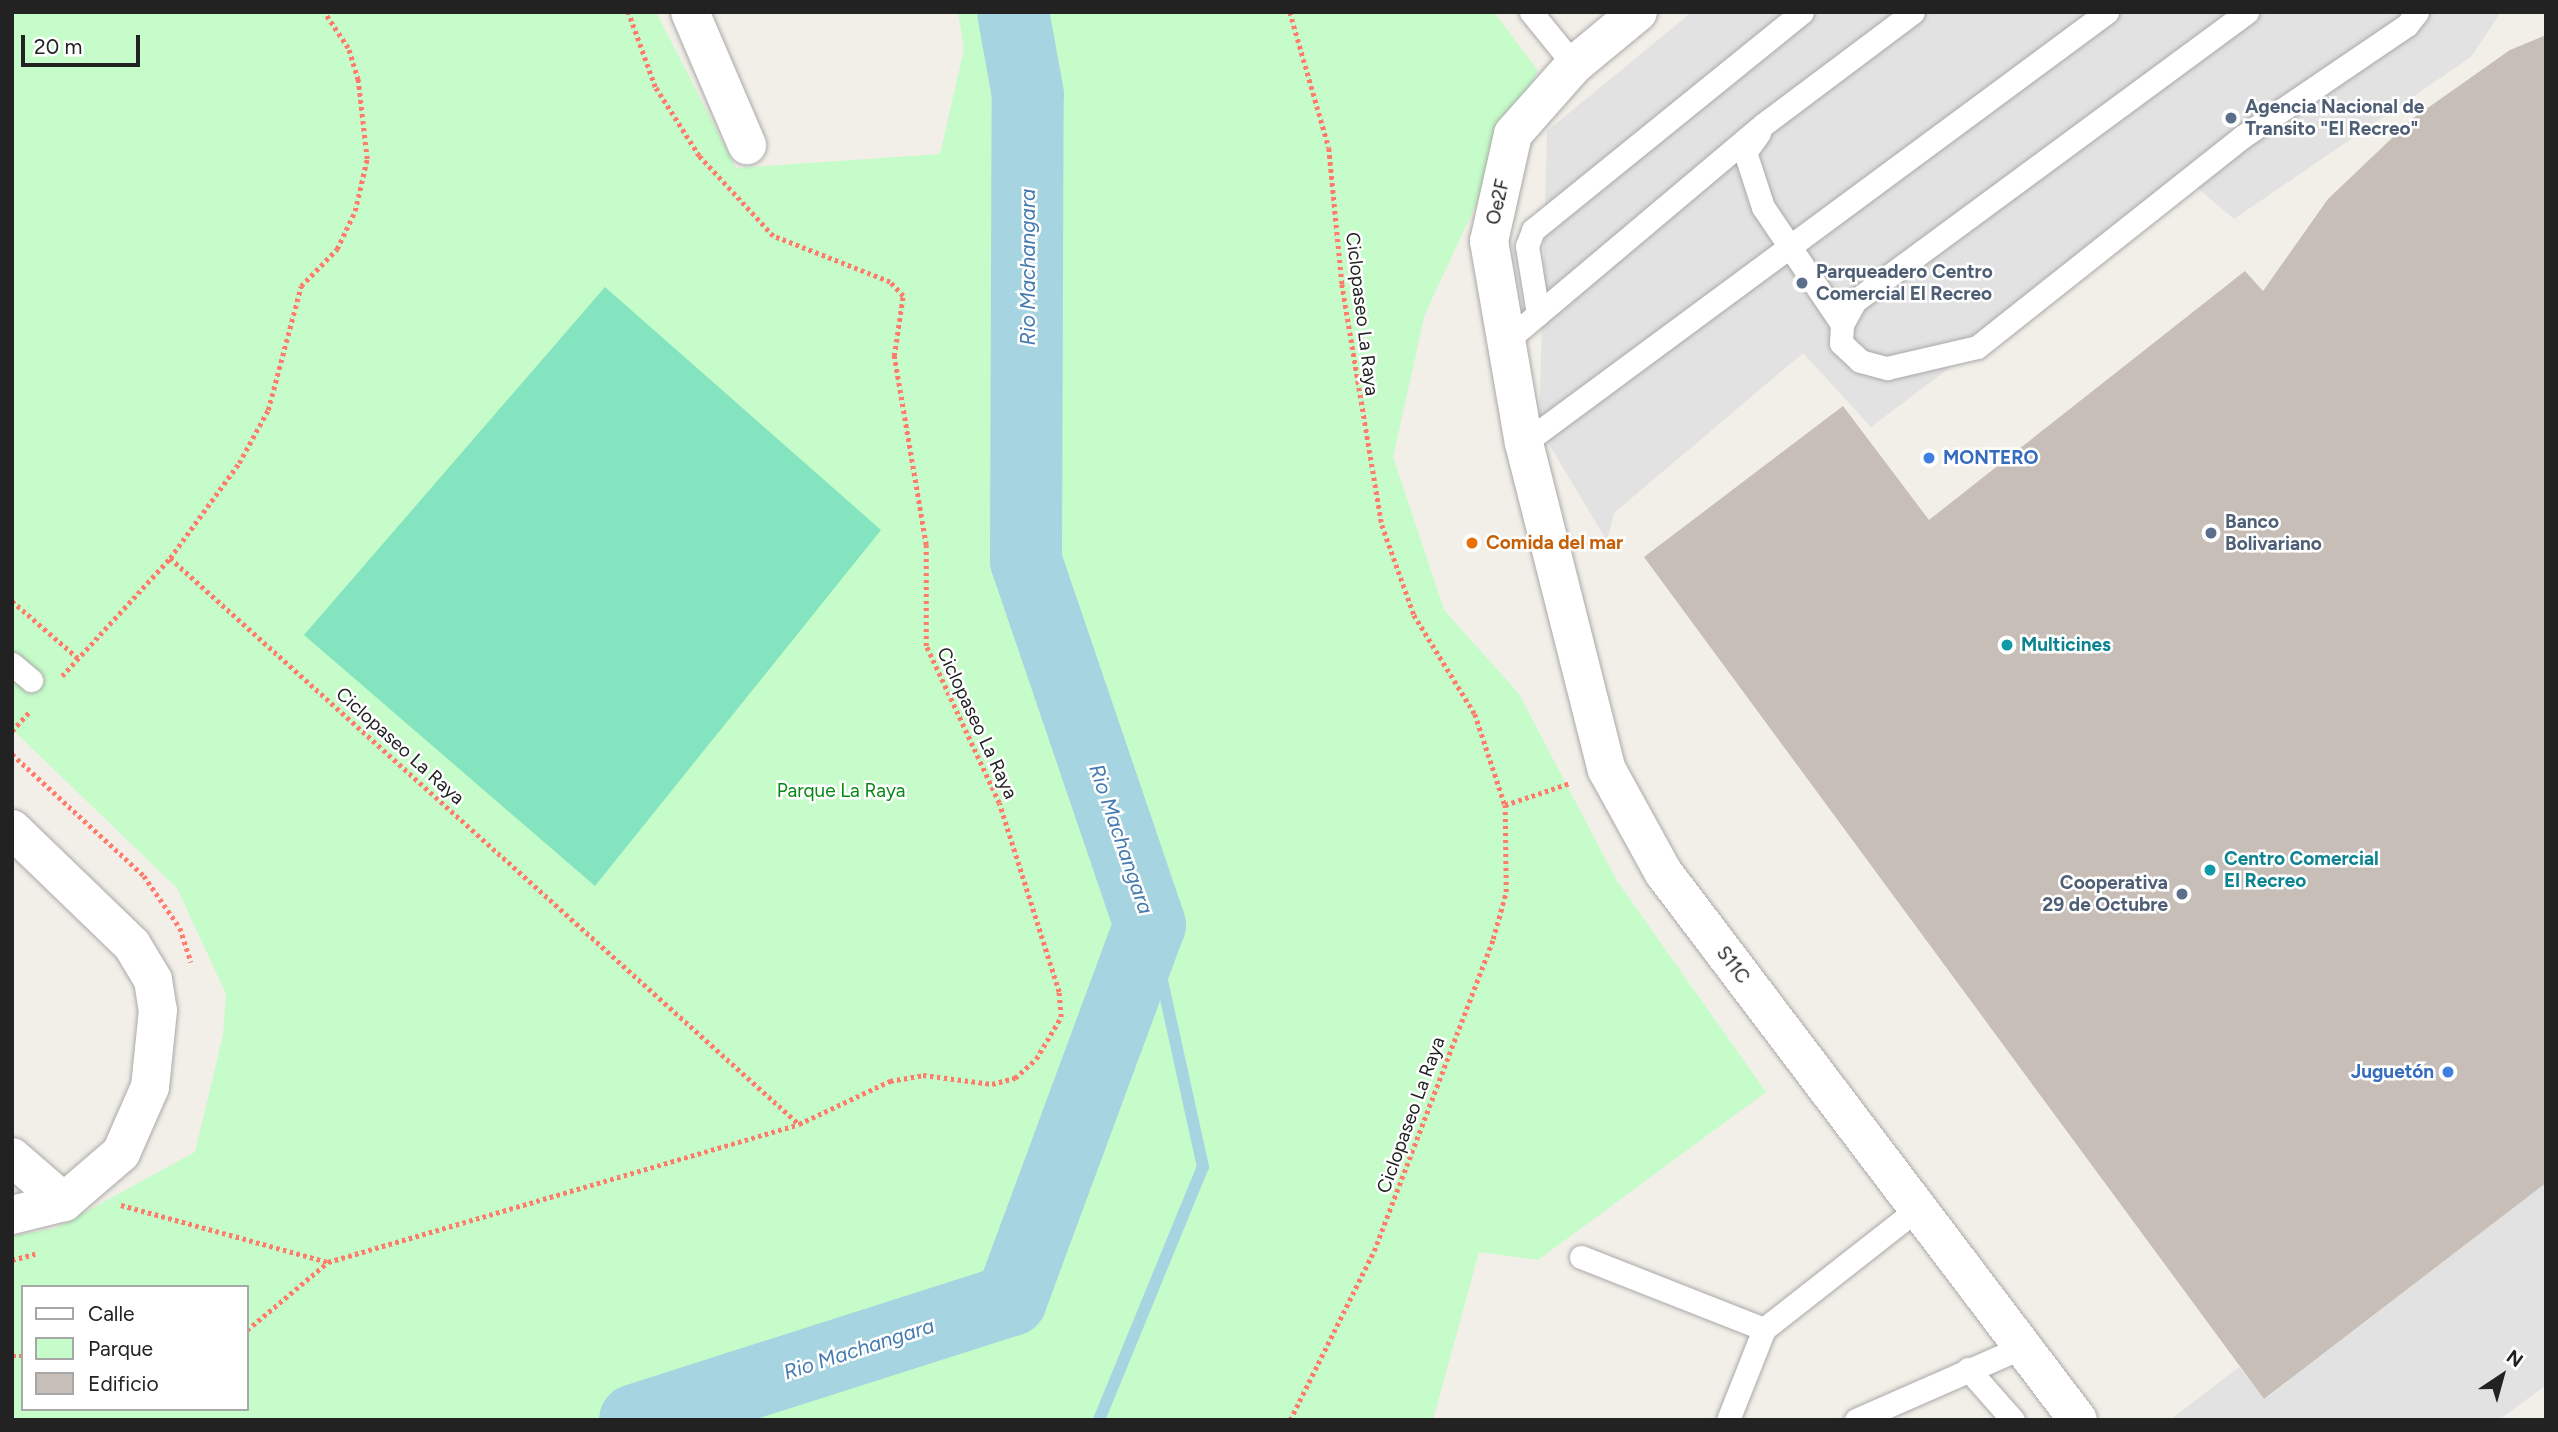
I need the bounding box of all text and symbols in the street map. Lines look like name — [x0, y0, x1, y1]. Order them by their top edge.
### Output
scale bar — [24, 21, 144, 65]
text: 20 m — [34, 34, 82, 59]
place label: Agencia Nacional de Transito "El Recreo" — [2245, 96, 2424, 140]
marker: Agencia Nacional de Transito "El Recreo" — [2223, 110, 2239, 126]
street label: Oe2F — [1482, 177, 1514, 227]
water label: Rio Machangara — [1015, 189, 1041, 345]
street label: Ciclopaseo La Raya — [1341, 231, 1383, 397]
place label: Parqueadero Centro Comercial El Recreo — [1816, 261, 1993, 305]
marker: Parqueadero Centro Comercial El Recreo — [1794, 275, 1810, 291]
place label: MONTERO — [1943, 447, 2038, 469]
marker: MONTERO — [1921, 450, 1937, 466]
place label: Banco Bolivariano — [2225, 511, 2322, 555]
marker: Banco Bolivariano — [2203, 525, 2219, 541]
place label: Comida del mar — [1486, 532, 1623, 554]
marker: Comida del mar — [1464, 535, 1480, 551]
place label: Multicines — [2021, 634, 2111, 656]
marker: Multicines — [1999, 637, 2015, 653]
street label: Ciclopaseo La Raya — [932, 644, 1022, 802]
street label: Ciclopaseo La Raya — [331, 682, 469, 810]
water label: Rio Machangara — [1084, 761, 1158, 917]
park label: Parque La Raya — [777, 780, 905, 802]
place label: Centro Comercial El Recreo — [2224, 848, 2379, 892]
marker: Centro Comercial El Recreo — [2202, 862, 2218, 878]
place label: Cooperativa 29 de Octubre — [2042, 872, 2168, 916]
marker: Cooperativa 29 de Octubre — [2174, 886, 2190, 902]
street label: S11C — [1712, 942, 1754, 988]
street label: Ciclopaseo La Raya — [1372, 1034, 1450, 1196]
place label: Juguetón — [2351, 1061, 2434, 1083]
marker: Juguetón — [2440, 1064, 2456, 1080]
legend — [21, 1285, 248, 1411]
text: Calle — [88, 1301, 135, 1326]
water label: Rio Machangara — [781, 1313, 937, 1385]
text: Parque — [88, 1336, 153, 1361]
north arrow — [2467, 1341, 2537, 1411]
text: N — [2502, 1345, 2527, 1372]
text: Edificio — [88, 1371, 159, 1396]

